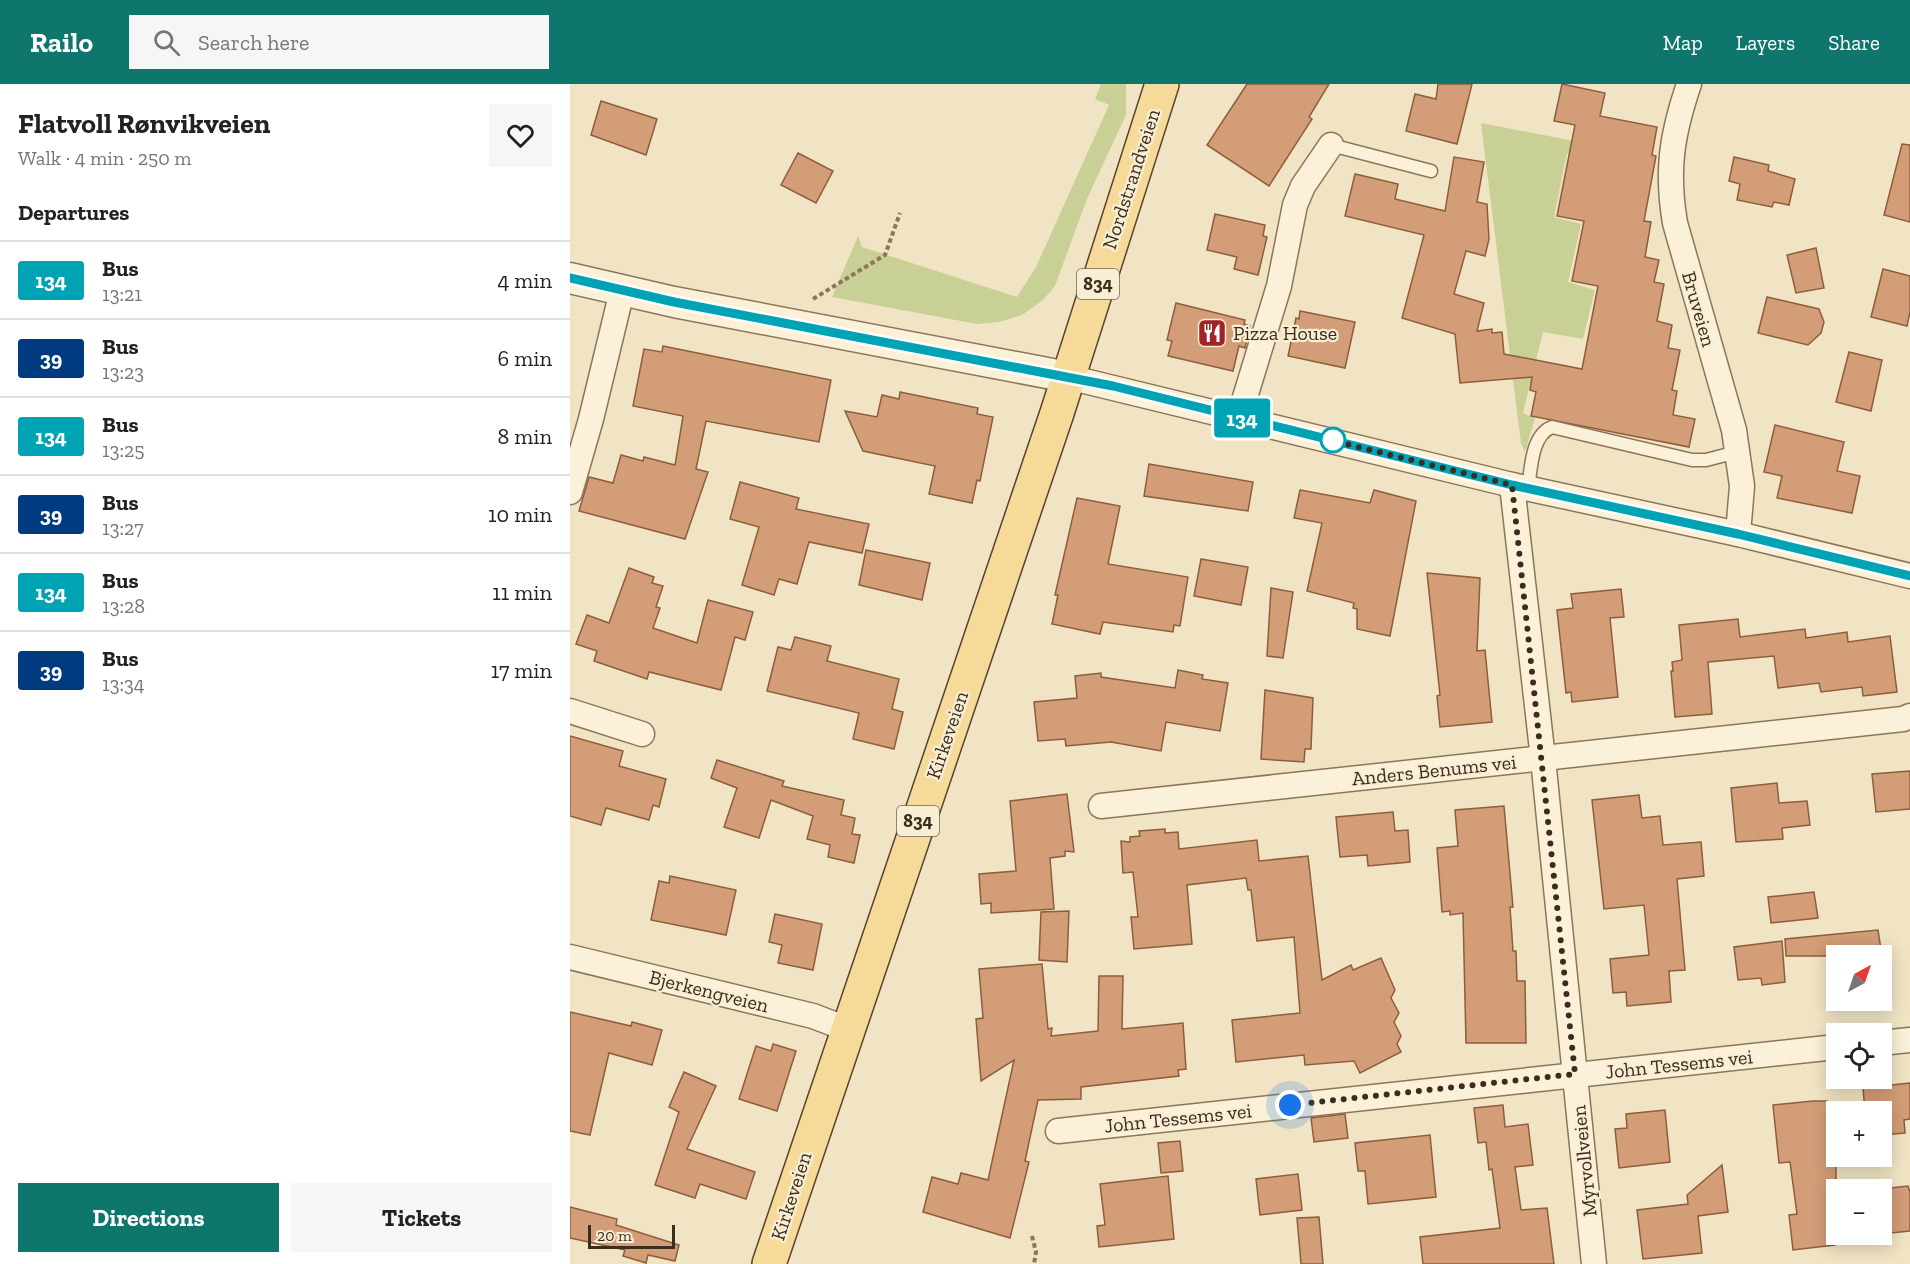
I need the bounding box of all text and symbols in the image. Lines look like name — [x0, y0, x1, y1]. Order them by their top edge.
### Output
search box — [129, 15, 549, 69]
text: Railo — [30, 26, 93, 59]
icon: search — [150, 26, 183, 59]
text: Search here — [198, 29, 309, 56]
text: Map — [1663, 30, 1703, 55]
text: Layers — [1736, 30, 1795, 55]
text: Share — [1828, 30, 1880, 55]
button: heart — [489, 104, 552, 167]
street label: Nordstrandveien — [1097, 105, 1165, 252]
text: Flatvoll Rønvikveien — [18, 107, 270, 140]
text: Walk · 4 min · 250 m — [18, 146, 192, 170]
text: Departures — [18, 199, 129, 226]
text: Bus — [102, 255, 139, 282]
text: 4 min — [497, 267, 552, 294]
text: 134 — [35, 268, 67, 293]
road number: 834 — [1077, 269, 1119, 299]
street label: Bruveien — [1677, 269, 1721, 350]
text: 13:21 — [102, 282, 142, 306]
restaurant icon: Pizza House — [1196, 317, 1228, 349]
place label: Pizza House — [1233, 321, 1337, 345]
text: Bus — [102, 333, 139, 360]
text: 6 min — [498, 345, 552, 372]
text: 39 — [40, 346, 62, 371]
text: 13:23 — [102, 360, 144, 384]
line badge: 134 — [1208, 398, 1276, 438]
text: 134 — [1226, 406, 1258, 431]
text: Bus — [102, 411, 139, 438]
text: 8 min — [497, 423, 552, 450]
text: 134 — [35, 424, 67, 449]
unlabelled marker — [1320, 427, 1346, 453]
text: 13:25 — [102, 438, 145, 462]
text: Bus — [102, 489, 139, 516]
text: 10 min — [488, 501, 552, 528]
text: 39 — [40, 502, 62, 527]
text: 13:27 — [102, 516, 144, 540]
text: Bus — [102, 567, 139, 594]
text: 11 min — [492, 579, 552, 606]
text: 134 — [35, 580, 67, 605]
text: 13:28 — [102, 594, 145, 618]
text: Bus — [102, 645, 139, 672]
text: 17 min — [491, 657, 552, 684]
text: 39 — [40, 658, 62, 683]
text: 13:34 — [102, 672, 145, 696]
street label: Kirkeveien — [921, 687, 973, 782]
street label: Anders Benums vei — [1350, 749, 1518, 791]
road number: 834 — [897, 806, 939, 836]
north arrow — [1826, 945, 1892, 1011]
map controls — [1826, 945, 1892, 1245]
street label: Bjerkengveien — [647, 965, 772, 1018]
button: locate — [1826, 1023, 1892, 1089]
street label: John Tessems vei — [1604, 1044, 1754, 1084]
your location — [1275, 1090, 1305, 1120]
street label: John Tessems vei — [1103, 1098, 1253, 1138]
button: + — [1826, 1101, 1892, 1167]
street label: Myrvollveien — [1566, 1104, 1602, 1218]
street label: Kirkeveien — [765, 1148, 817, 1243]
button: − — [1826, 1179, 1892, 1245]
button: Directions — [18, 1183, 279, 1252]
button: Tickets — [291, 1183, 552, 1252]
scale bar — [588, 1222, 675, 1250]
text: 20 m — [597, 1226, 632, 1245]

